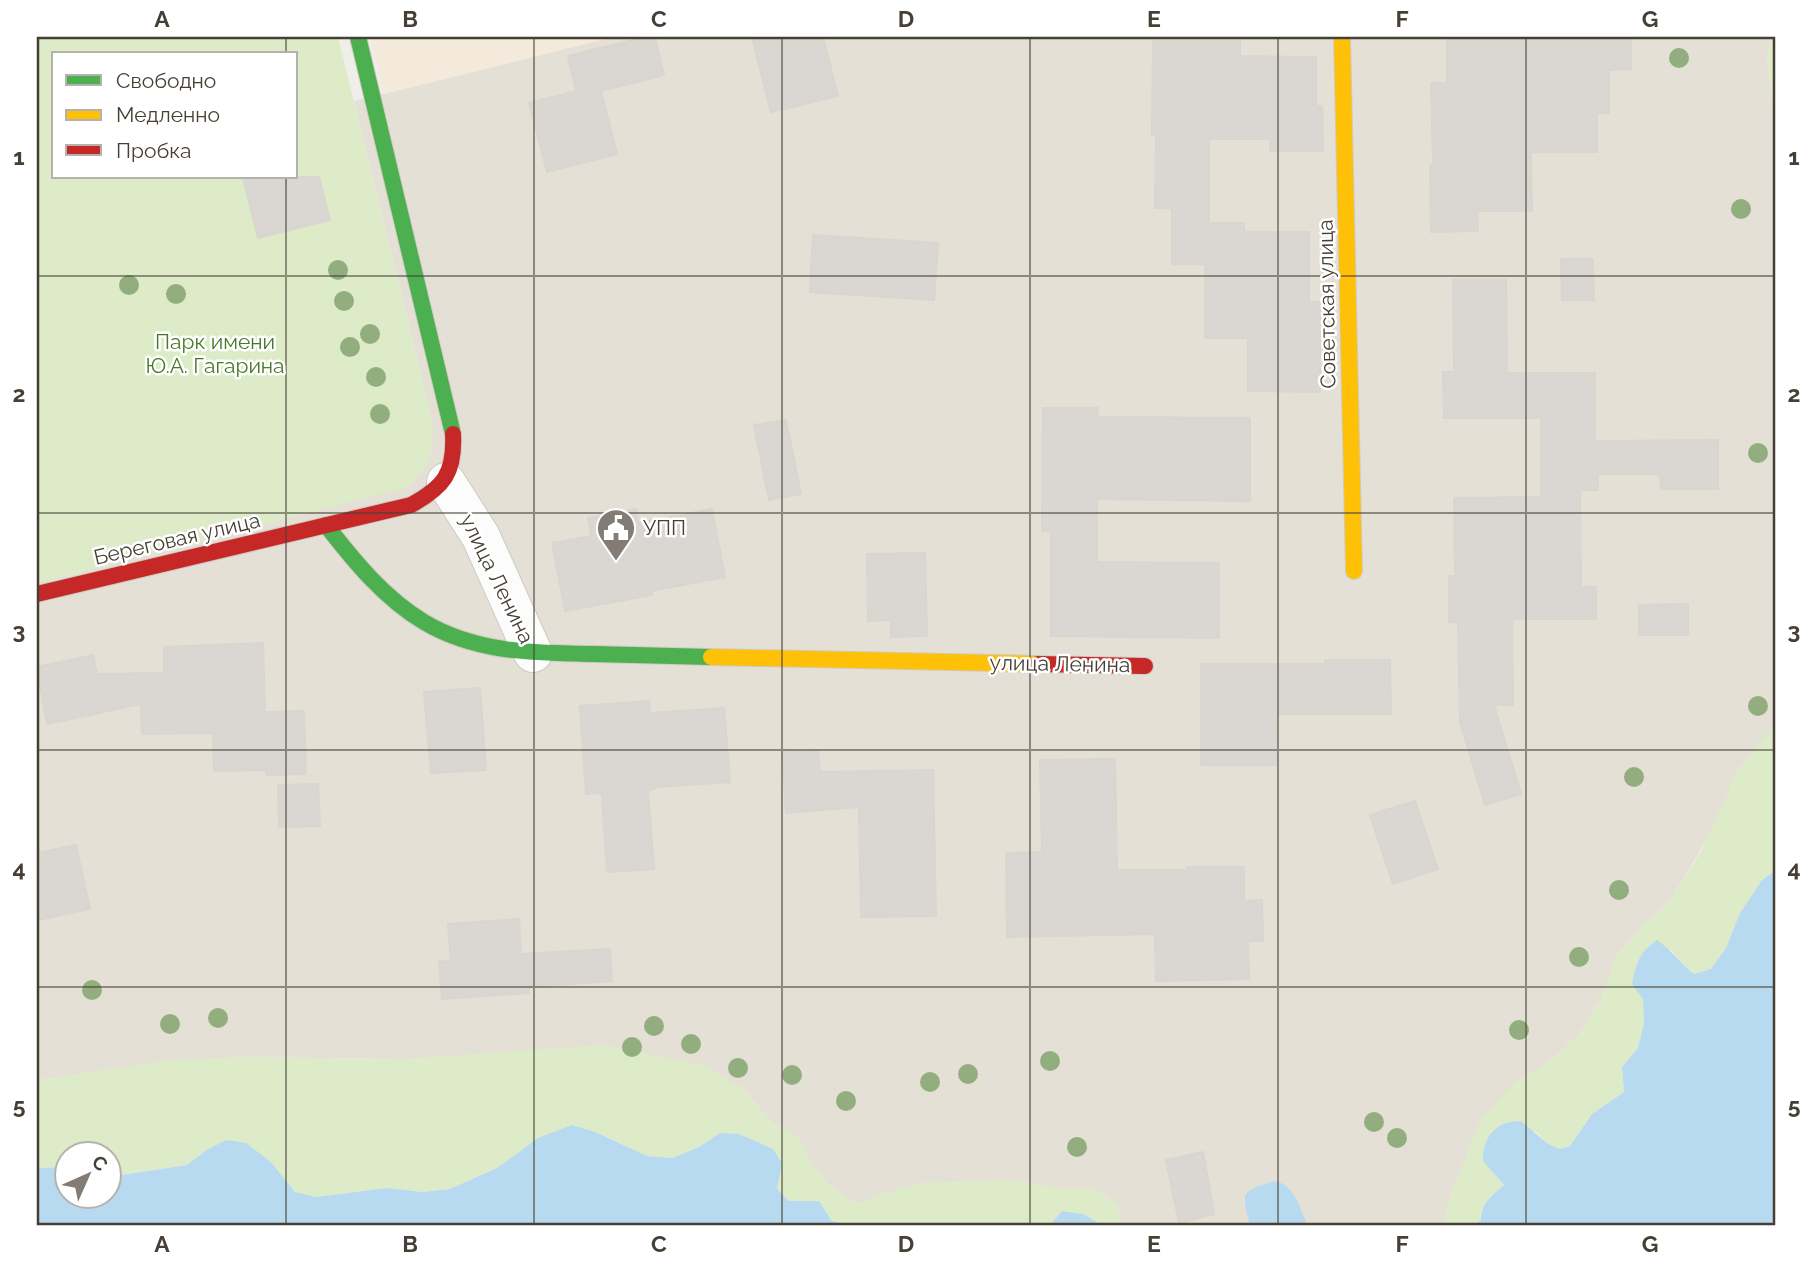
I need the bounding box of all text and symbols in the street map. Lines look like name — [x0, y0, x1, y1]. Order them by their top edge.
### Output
text: A — [154, 5, 170, 32]
text: B — [402, 5, 418, 32]
text: C — [651, 5, 667, 32]
text: D — [898, 5, 914, 32]
text: E — [1147, 5, 1161, 32]
text: F — [1395, 5, 1409, 32]
text: G — [1642, 5, 1658, 32]
legend — [52, 52, 298, 178]
text: Свободно — [116, 68, 216, 93]
text: Медленно — [116, 102, 220, 127]
text: Пробка — [116, 138, 192, 163]
text: 1 — [13, 143, 25, 170]
text: 1 — [1788, 143, 1800, 170]
street label: Советская улица — [1313, 219, 1340, 389]
park label: Парк имени Ю.А. Гагарина — [145, 329, 285, 378]
text: 2 — [13, 380, 25, 407]
text: 2 — [1788, 380, 1800, 407]
street label: Береговая улица — [91, 507, 263, 570]
public building icon: УПП — [595, 507, 637, 562]
street label: улица Ленина — [455, 510, 540, 648]
place label: УПП — [643, 515, 686, 540]
text: 3 — [13, 617, 25, 644]
text: 3 — [1788, 617, 1800, 644]
street label: улица Ленина — [989, 650, 1131, 677]
text: 4 — [12, 855, 26, 882]
text: 4 — [1787, 855, 1801, 882]
text: 5 — [13, 1092, 26, 1119]
text: 5 — [1788, 1092, 1801, 1119]
north arrow — [52, 1140, 122, 1210]
text: С — [88, 1151, 112, 1175]
text: A — [154, 1230, 170, 1257]
text: B — [402, 1230, 418, 1257]
text: C — [651, 1230, 667, 1257]
text: D — [898, 1230, 914, 1257]
text: E — [1147, 1230, 1161, 1257]
text: F — [1395, 1230, 1409, 1257]
text: G — [1642, 1230, 1658, 1257]

